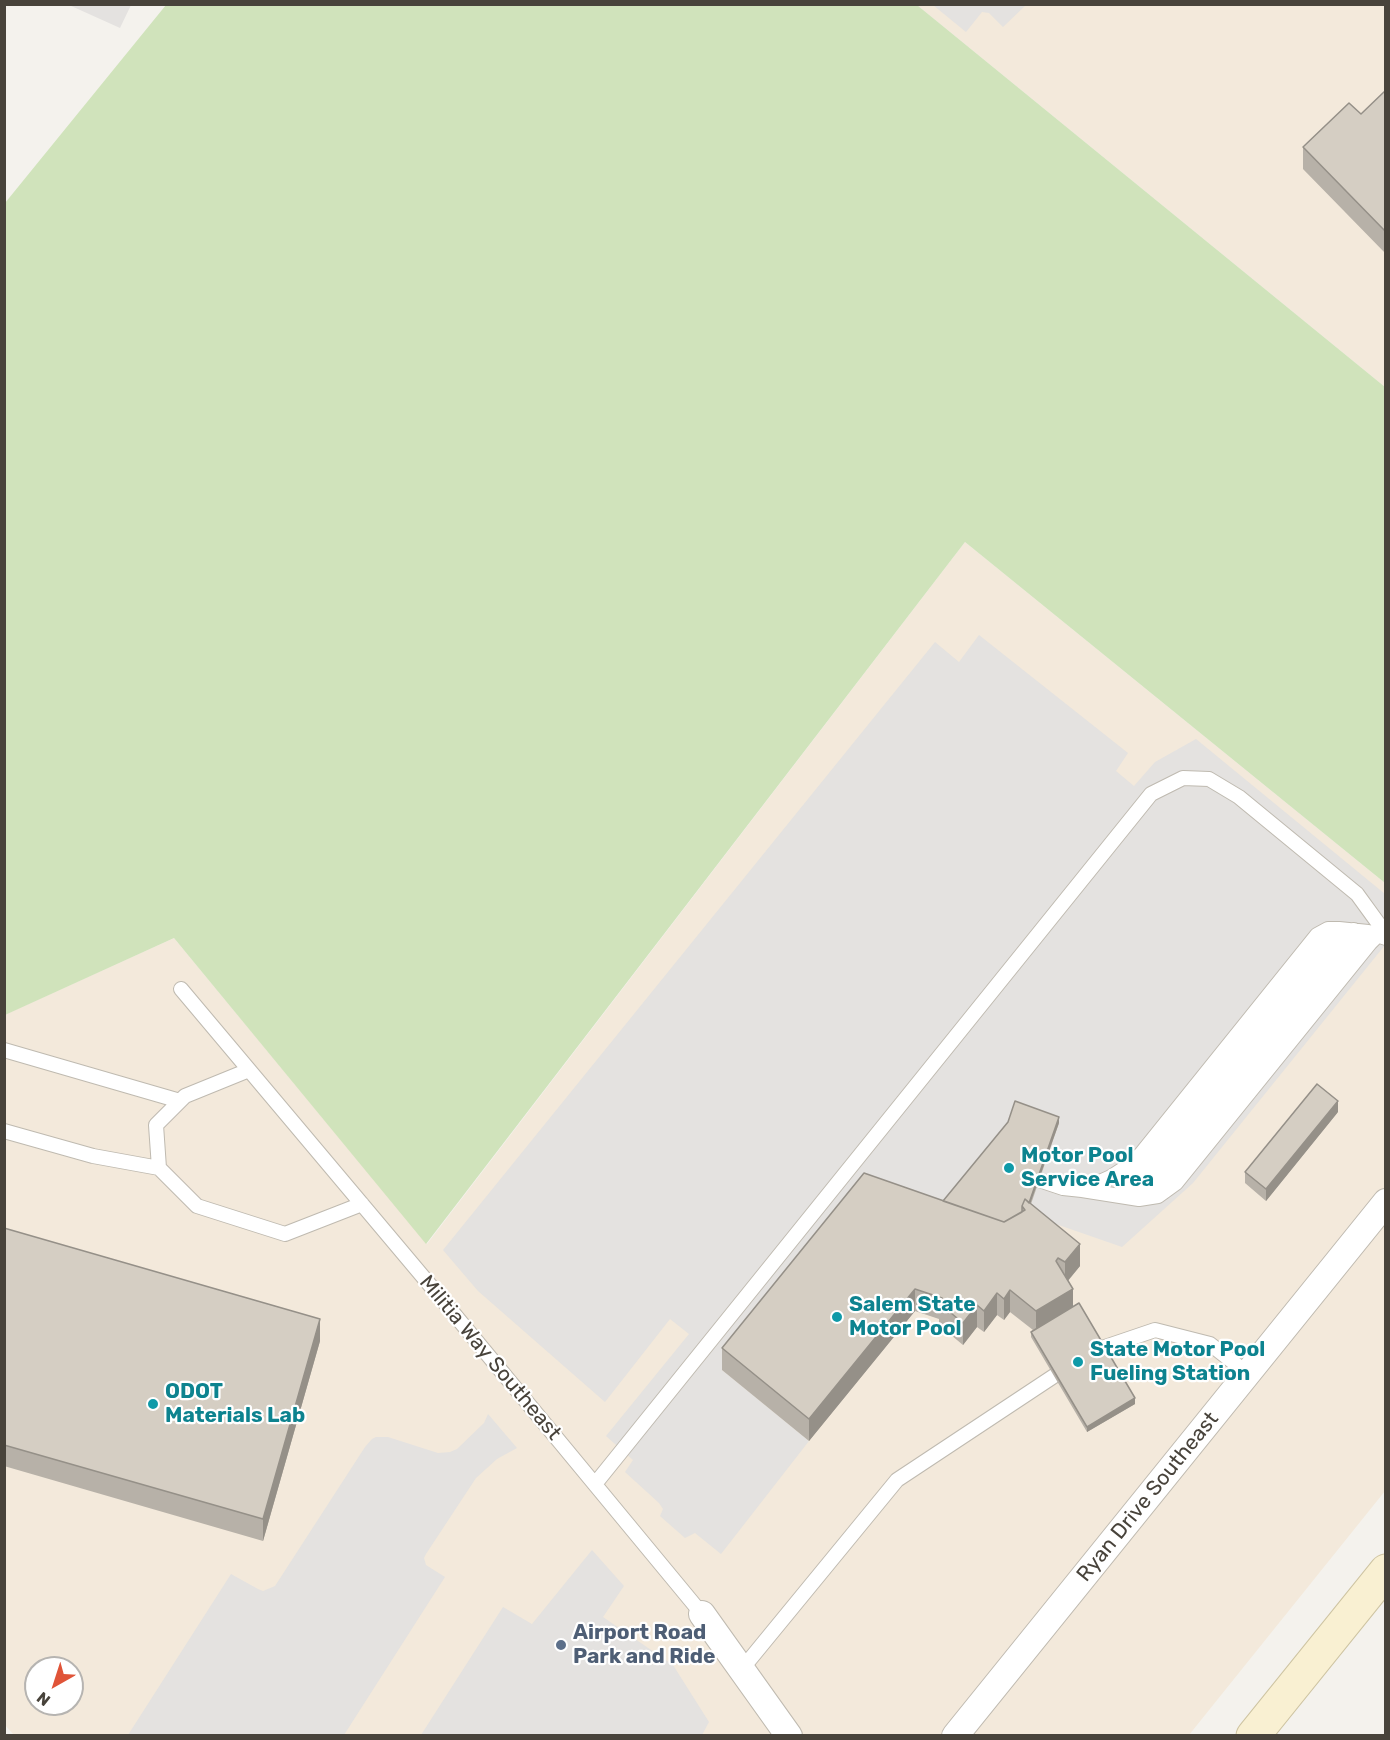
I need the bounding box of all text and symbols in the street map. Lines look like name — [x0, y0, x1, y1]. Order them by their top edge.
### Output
place label: Motor Pool Service Area — [1021, 1143, 1154, 1193]
marker: Motor Pool Service Area — [1002, 1161, 1016, 1175]
street label: Militia Way Southeast — [414, 1270, 566, 1446]
place label: Salem State Motor Pool — [849, 1292, 976, 1342]
marker: Salem State Motor Pool — [830, 1310, 844, 1324]
place label: State Motor Pool Fueling Station — [1090, 1337, 1265, 1387]
marker: State Motor Pool Fueling Station — [1071, 1355, 1085, 1369]
place label: ODOT Materials Lab — [165, 1379, 305, 1429]
marker: ODOT Materials Lab — [146, 1397, 160, 1411]
street label: Ryan Drive Southeast — [1072, 1407, 1224, 1587]
place label: Airport Road Park and Ride — [573, 1620, 715, 1670]
marker: Airport Road Park and Ride — [554, 1638, 568, 1652]
north arrow — [24, 1656, 84, 1716]
text: N — [33, 1688, 54, 1710]

